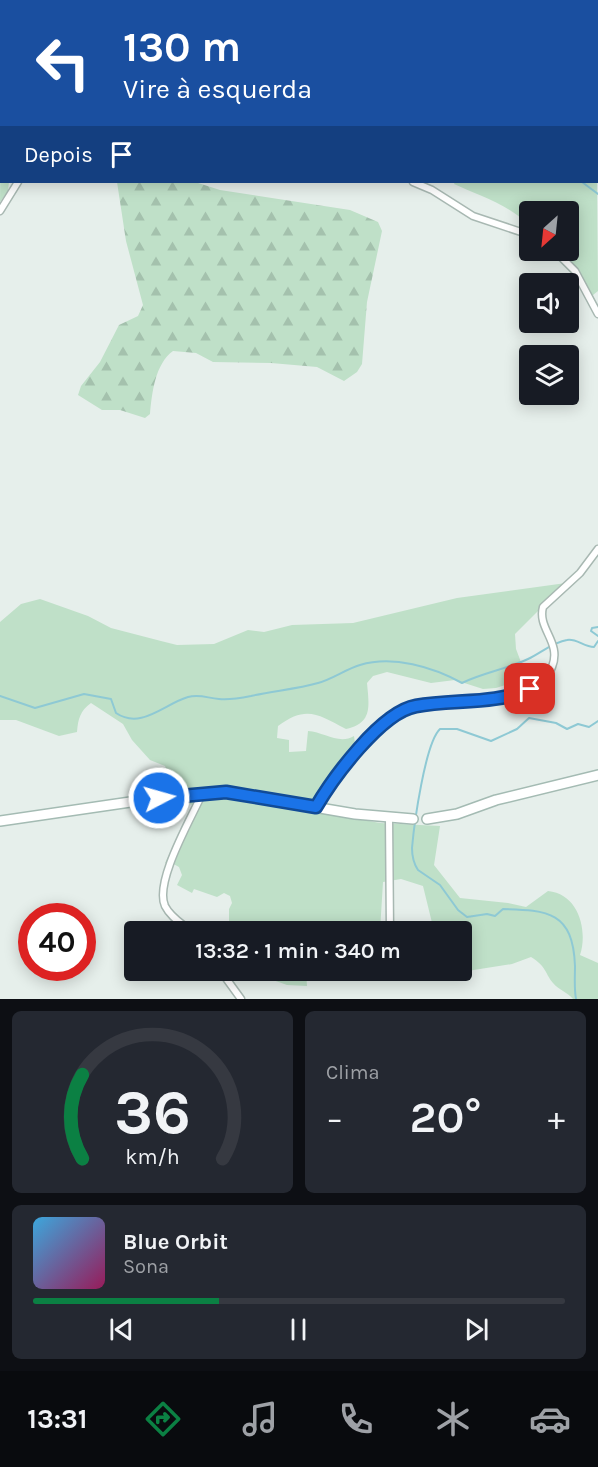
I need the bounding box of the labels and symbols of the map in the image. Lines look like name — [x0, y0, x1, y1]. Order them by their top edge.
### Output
north arrow — [519, 201, 579, 261]
pin — [504, 663, 555, 714]
position arrow — [127, 766, 191, 830]
speed limit sign: 40 — [18, 903, 96, 981]

